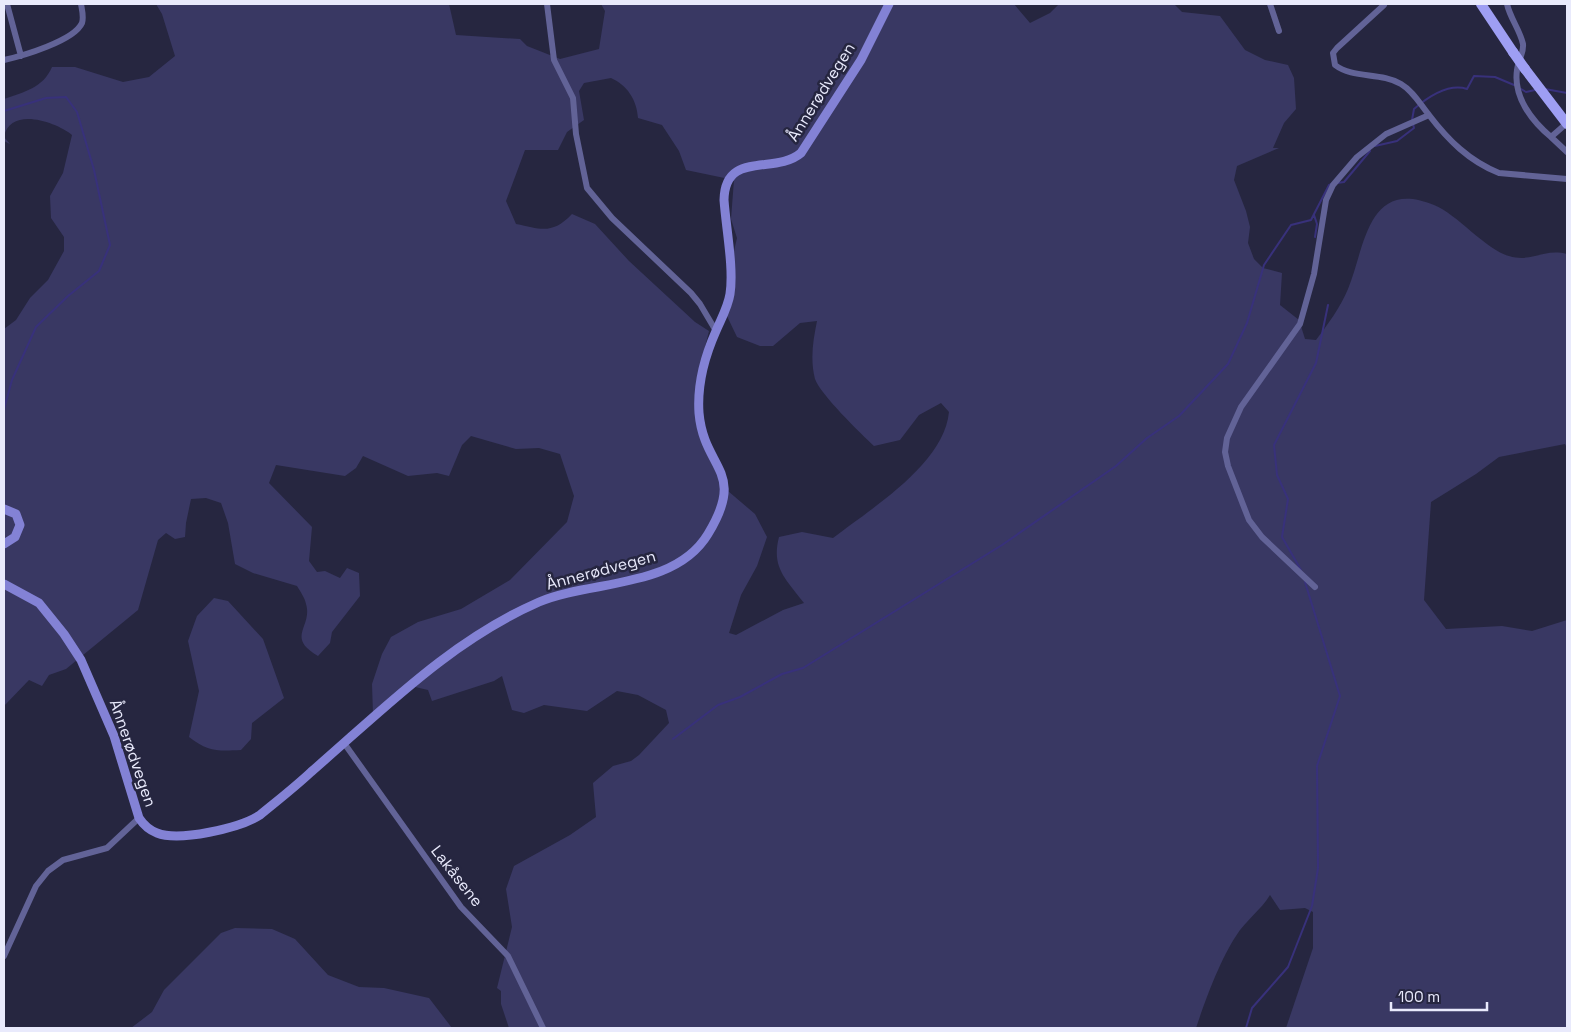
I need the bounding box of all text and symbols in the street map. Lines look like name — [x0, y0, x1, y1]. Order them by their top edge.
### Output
street label: Ånnerødvegen — [782, 39, 860, 145]
street label: Ånnerødvegen — [544, 545, 658, 595]
street label: Ånnerødvegen — [105, 696, 161, 810]
street label: Lakåsene — [426, 841, 488, 911]
scale bar — [1391, 980, 1487, 1012]
text: 100 m — [1398, 987, 1440, 1006]

